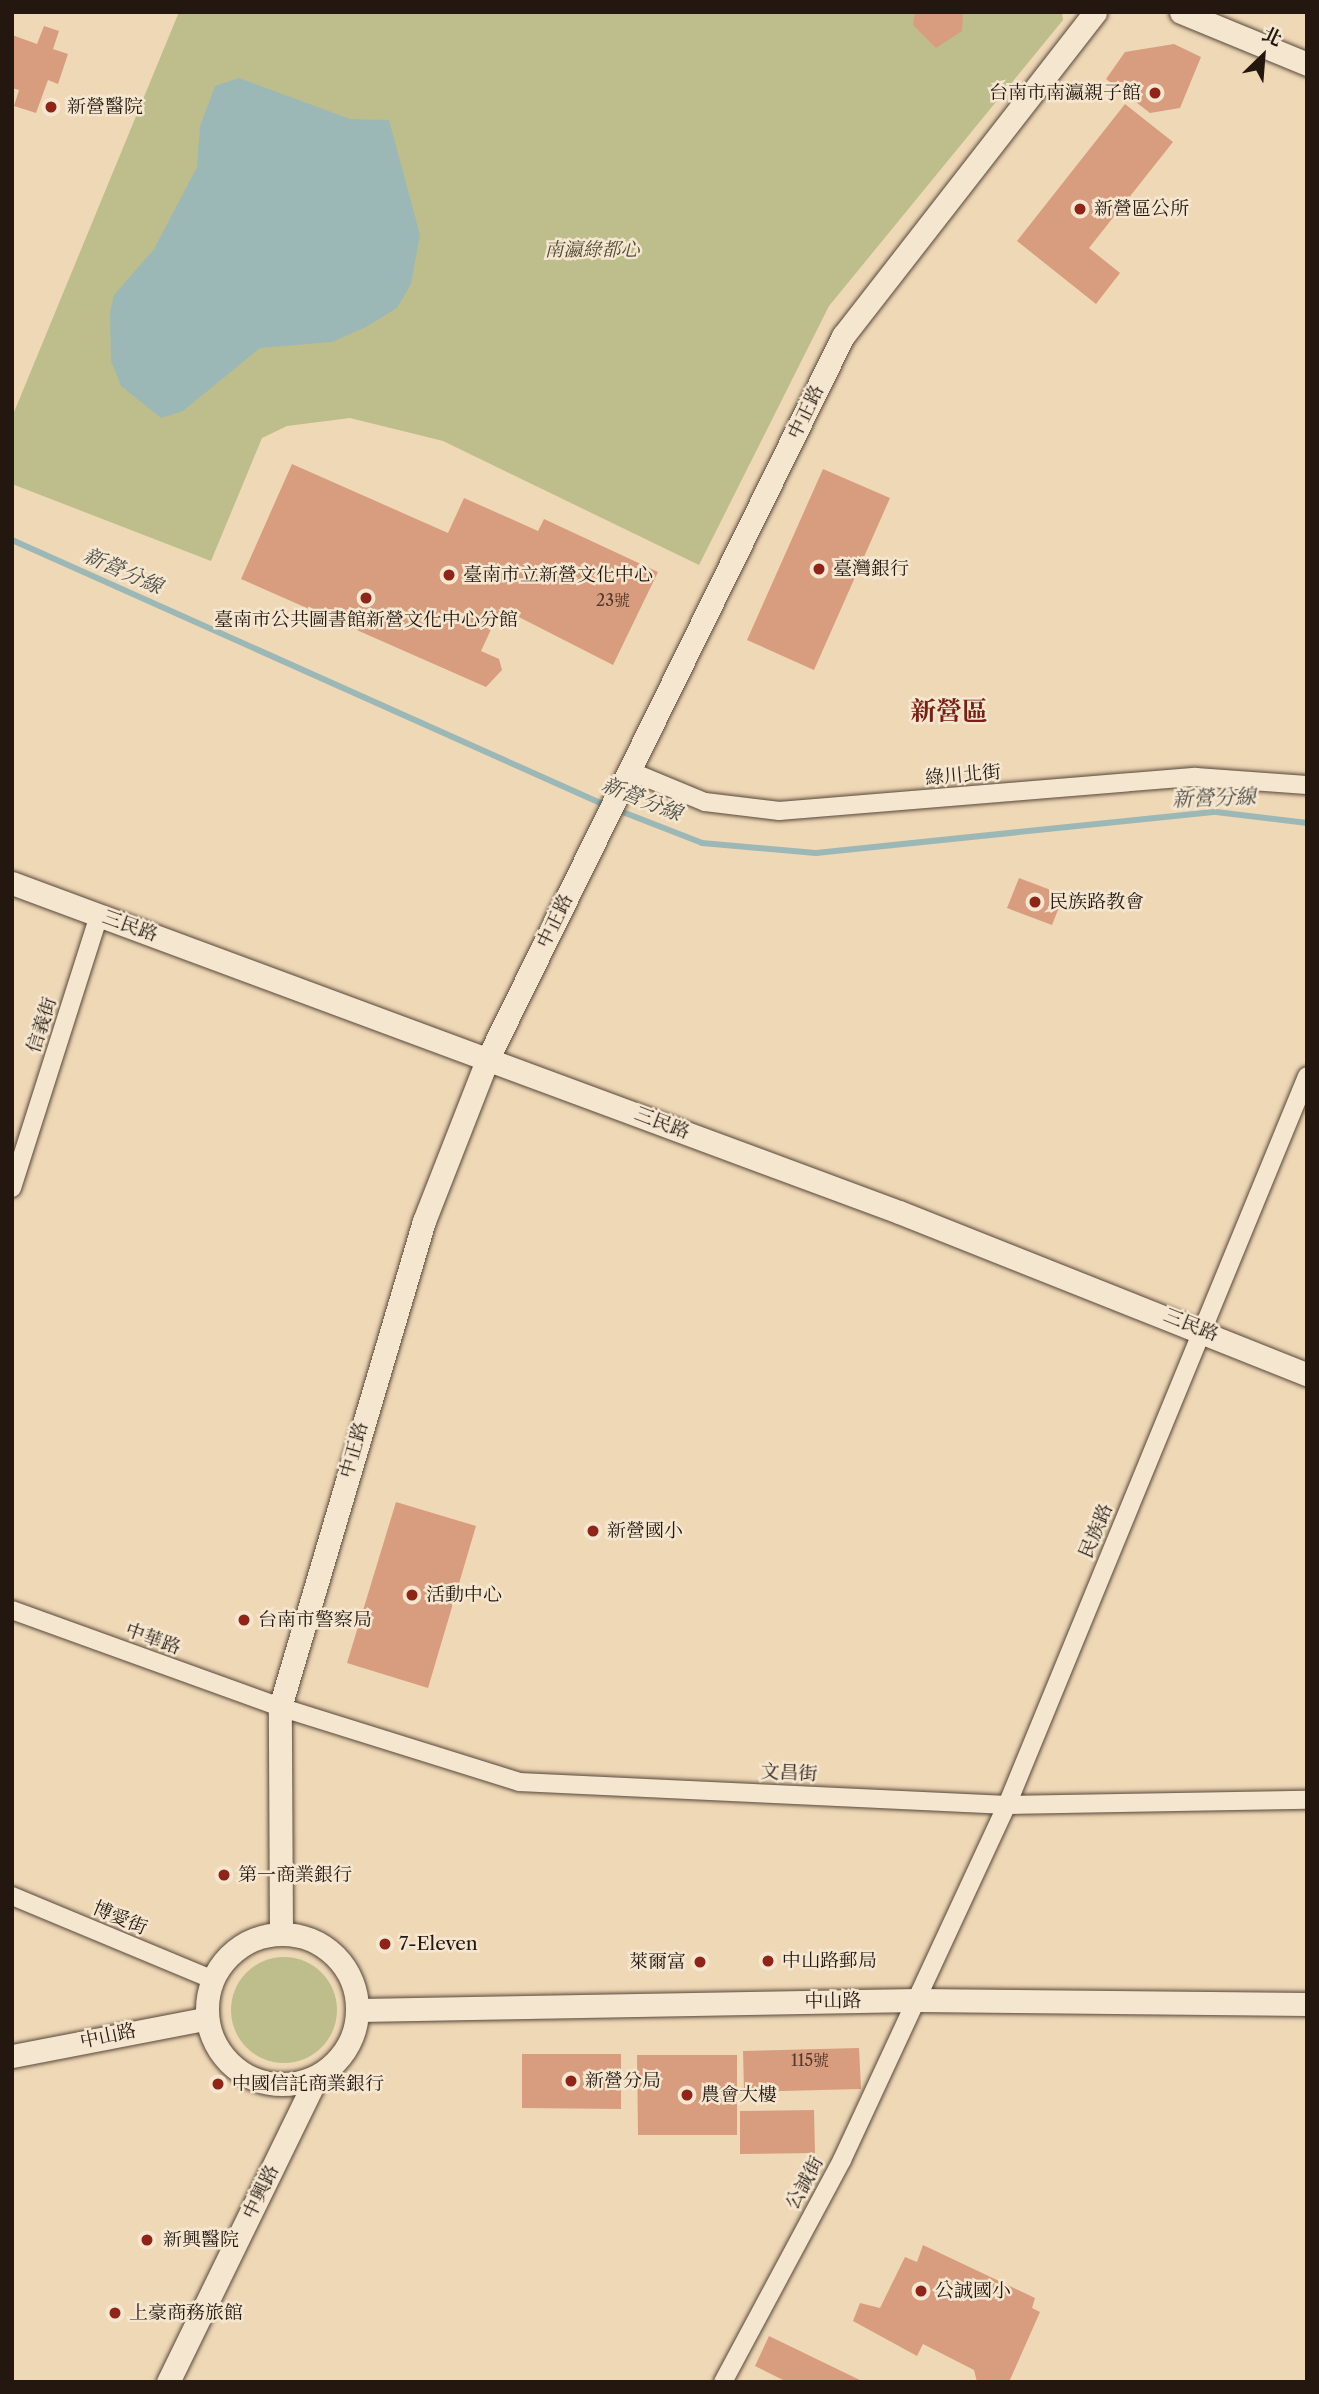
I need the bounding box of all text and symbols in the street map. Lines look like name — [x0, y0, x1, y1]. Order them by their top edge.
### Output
north arrow — [1228, 21, 1298, 91]
text: 北 — [1259, 22, 1286, 51]
place label: 台南市南瀛親子館 — [989, 82, 1141, 104]
marker: 台南市南瀛親子館 — [1147, 85, 1163, 101]
place label: 新營醫院 — [67, 96, 143, 118]
marker: 新營醫院 — [41, 97, 61, 117]
place label: 新營區公所 — [1094, 198, 1189, 220]
marker: 新營區公所 — [1072, 201, 1088, 217]
park label: 南瀛綠都心 — [545, 239, 639, 261]
street label: 中正路 — [783, 381, 829, 443]
water label: 新營分線 — [80, 542, 166, 600]
place label: 臺灣銀行 — [833, 558, 909, 580]
marker: 臺灣銀行 — [811, 561, 827, 577]
place label: 臺南市立新營文化中心 — [463, 564, 653, 586]
marker: 臺南市立新營文化中心 — [441, 567, 457, 583]
marker: 臺南市公共圖書館新營文化中心分館 — [358, 590, 374, 606]
house number: 23號 — [596, 590, 630, 610]
place label: 臺南市公共圖書館新營文化中心分館 — [214, 609, 518, 631]
district label: 新營區 — [910, 696, 988, 728]
street label: 綠川北街 — [924, 760, 1002, 790]
water label: 新營分線 — [598, 772, 686, 826]
water label: 新營分線 — [1172, 784, 1256, 812]
street label: 中正路 — [532, 890, 578, 952]
place label: 民族路教會 — [1049, 891, 1144, 913]
marker: 民族路教會 — [1027, 894, 1043, 910]
street label: 三民路 — [99, 906, 161, 946]
street label: 信義街 — [22, 994, 62, 1056]
street label: 三民路 — [631, 1102, 693, 1144]
street label: 三民路 — [1160, 1304, 1222, 1346]
street label: 中正路 — [335, 1419, 373, 1481]
street label: 民族路 — [1074, 1500, 1118, 1562]
place label: 新營國小 — [607, 1520, 683, 1542]
marker: 新營國小 — [585, 1523, 601, 1539]
place label: 活動中心 — [426, 1584, 502, 1606]
marker: 活動中心 — [404, 1587, 420, 1603]
place label: 台南市警察局 — [258, 1609, 372, 1631]
marker: 台南市警察局 — [236, 1612, 252, 1628]
street label: 中華路 — [122, 1619, 184, 1659]
street label: 文昌街 — [760, 1760, 818, 1786]
place label: 第一商業銀行 — [238, 1864, 352, 1886]
marker: 第一商業銀行 — [216, 1867, 232, 1883]
street label: 博愛街 — [89, 1896, 151, 1940]
place label: 7-Eleven — [399, 1933, 478, 1955]
marker: 7-Eleven — [377, 1936, 393, 1952]
place label: 中山路郵局 — [782, 1950, 877, 1972]
place label: 萊爾富 — [629, 1951, 686, 1973]
marker: 中山路郵局 — [760, 1953, 776, 1969]
marker: 萊爾富 — [692, 1954, 708, 1970]
street label: 中山路 — [804, 1989, 862, 2013]
street label: 中山路 — [78, 2019, 138, 2053]
house number: 115號 — [791, 2050, 829, 2070]
place label: 新營分局 — [585, 2070, 661, 2092]
place label: 中國信託商業銀行 — [232, 2073, 384, 2095]
marker: 新營分局 — [563, 2073, 579, 2089]
marker: 中國信託商業銀行 — [210, 2076, 226, 2092]
place label: 農會大樓 — [701, 2084, 777, 2106]
marker: 農會大樓 — [679, 2087, 695, 2103]
street label: 公誠街 — [782, 2152, 828, 2214]
street label: 中興路 — [238, 2161, 284, 2223]
place label: 新興醫院 — [163, 2229, 239, 2251]
marker: 新興醫院 — [137, 2230, 157, 2250]
place label: 公誠國小 — [935, 2280, 1011, 2302]
marker: 公誠國小 — [913, 2283, 929, 2299]
place label: 上豪商務旅館 — [129, 2302, 243, 2324]
marker: 上豪商務旅館 — [107, 2305, 123, 2321]

